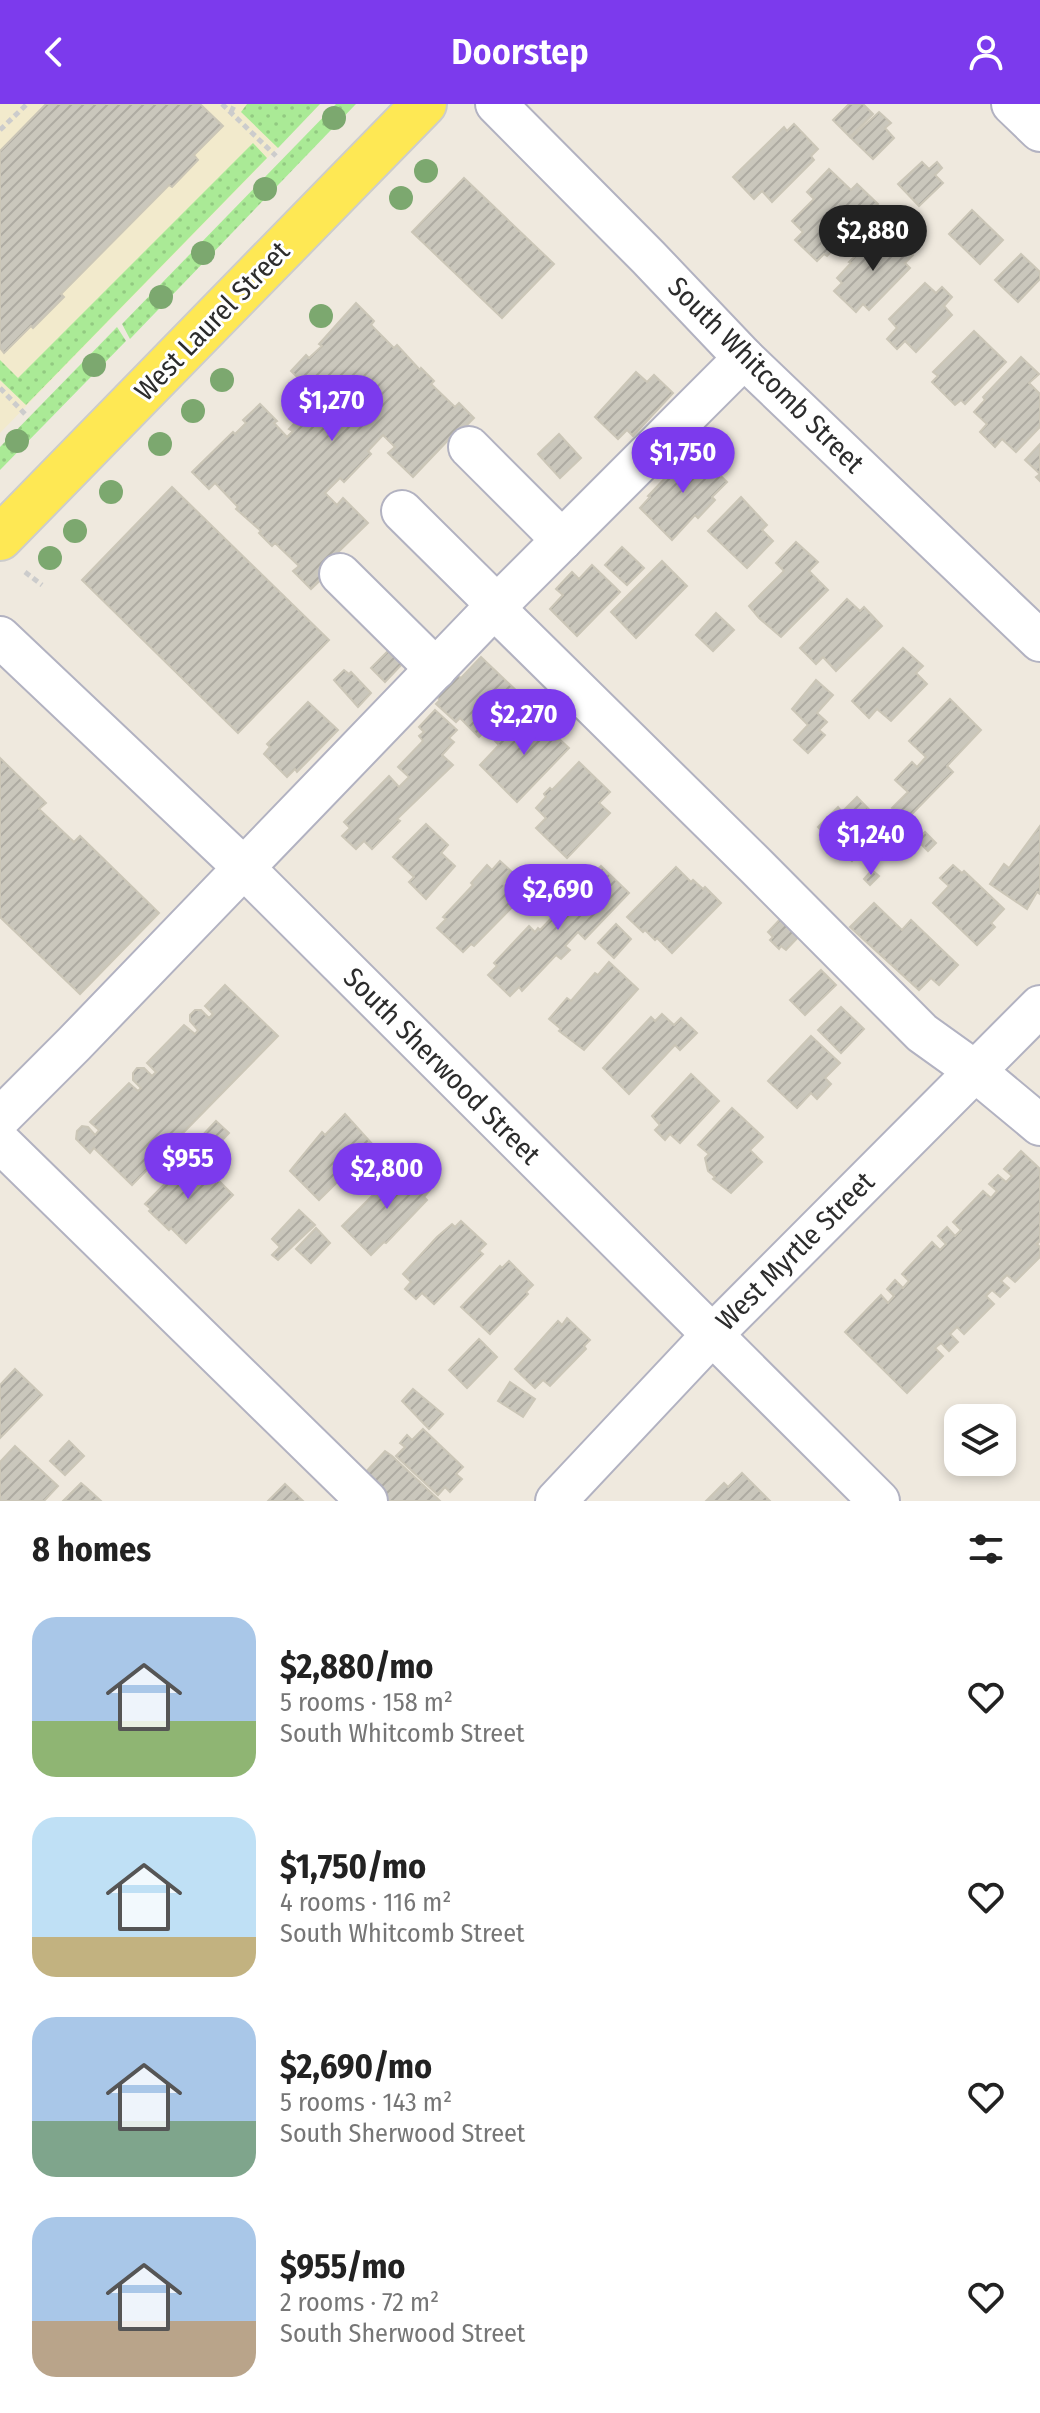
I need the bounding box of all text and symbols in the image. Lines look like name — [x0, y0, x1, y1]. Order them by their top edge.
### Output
icon: back — [32, 30, 76, 74]
text: Doorstep — [451, 30, 589, 74]
icon: person — [964, 30, 1008, 74]
pin: $2,880 — [808, 205, 938, 273]
text: $2,880 — [837, 215, 909, 246]
street label: West Laurel Street — [128, 234, 297, 407]
street label: South Whitcomb Street — [661, 270, 871, 480]
pin: $1,270 — [267, 375, 397, 443]
text: $1,270 — [299, 385, 365, 416]
pin: $1,750 — [618, 427, 748, 495]
text: $1,750 — [650, 437, 716, 468]
pin: $2,270 — [459, 689, 589, 757]
text: $2,270 — [490, 699, 558, 730]
pin: $1,240 — [806, 809, 936, 877]
text: $1,240 — [837, 819, 905, 850]
pin: $2,690 — [493, 864, 623, 932]
text: $2,690 — [522, 874, 594, 905]
street label: South Sherwood Street — [337, 961, 548, 1172]
pin: $955 — [141, 1133, 235, 1201]
text: $955 — [162, 1143, 214, 1174]
pin: $2,800 — [322, 1143, 452, 1211]
text: $2,800 — [351, 1153, 423, 1184]
street label: West Myrtle Street — [709, 1165, 881, 1337]
map controls — [944, 1404, 1016, 1476]
button: layers — [944, 1404, 1016, 1476]
icon: filters — [964, 1527, 1008, 1571]
text: 8 homes — [32, 1529, 151, 1570]
text: $2,880/mo — [280, 1646, 433, 1687]
icon: home — [96, 1649, 192, 1745]
icon: heart — [964, 1675, 1008, 1719]
text: 5 rooms · 158 m² — [280, 1687, 453, 1718]
text: South Whitcomb Street — [280, 1718, 525, 1749]
text: $1,750/mo — [280, 1846, 426, 1887]
icon: home — [96, 1849, 192, 1945]
icon: heart — [964, 1875, 1008, 1919]
text: 4 rooms · 116 m² — [280, 1887, 451, 1918]
text: South Whitcomb Street — [280, 1918, 525, 1949]
text: $2,690/mo — [280, 2046, 432, 2087]
icon: home — [96, 2049, 192, 2145]
icon: heart — [964, 2075, 1008, 2119]
text: 5 rooms · 143 m² — [280, 2087, 452, 2118]
text: South Sherwood Street — [280, 2118, 525, 2149]
text: $955/mo — [280, 2246, 406, 2287]
icon: home — [96, 2249, 192, 2345]
icon: heart — [964, 2275, 1008, 2319]
text: 2 rooms · 72 m² — [280, 2287, 439, 2318]
text: South Sherwood Street — [280, 2318, 525, 2349]

